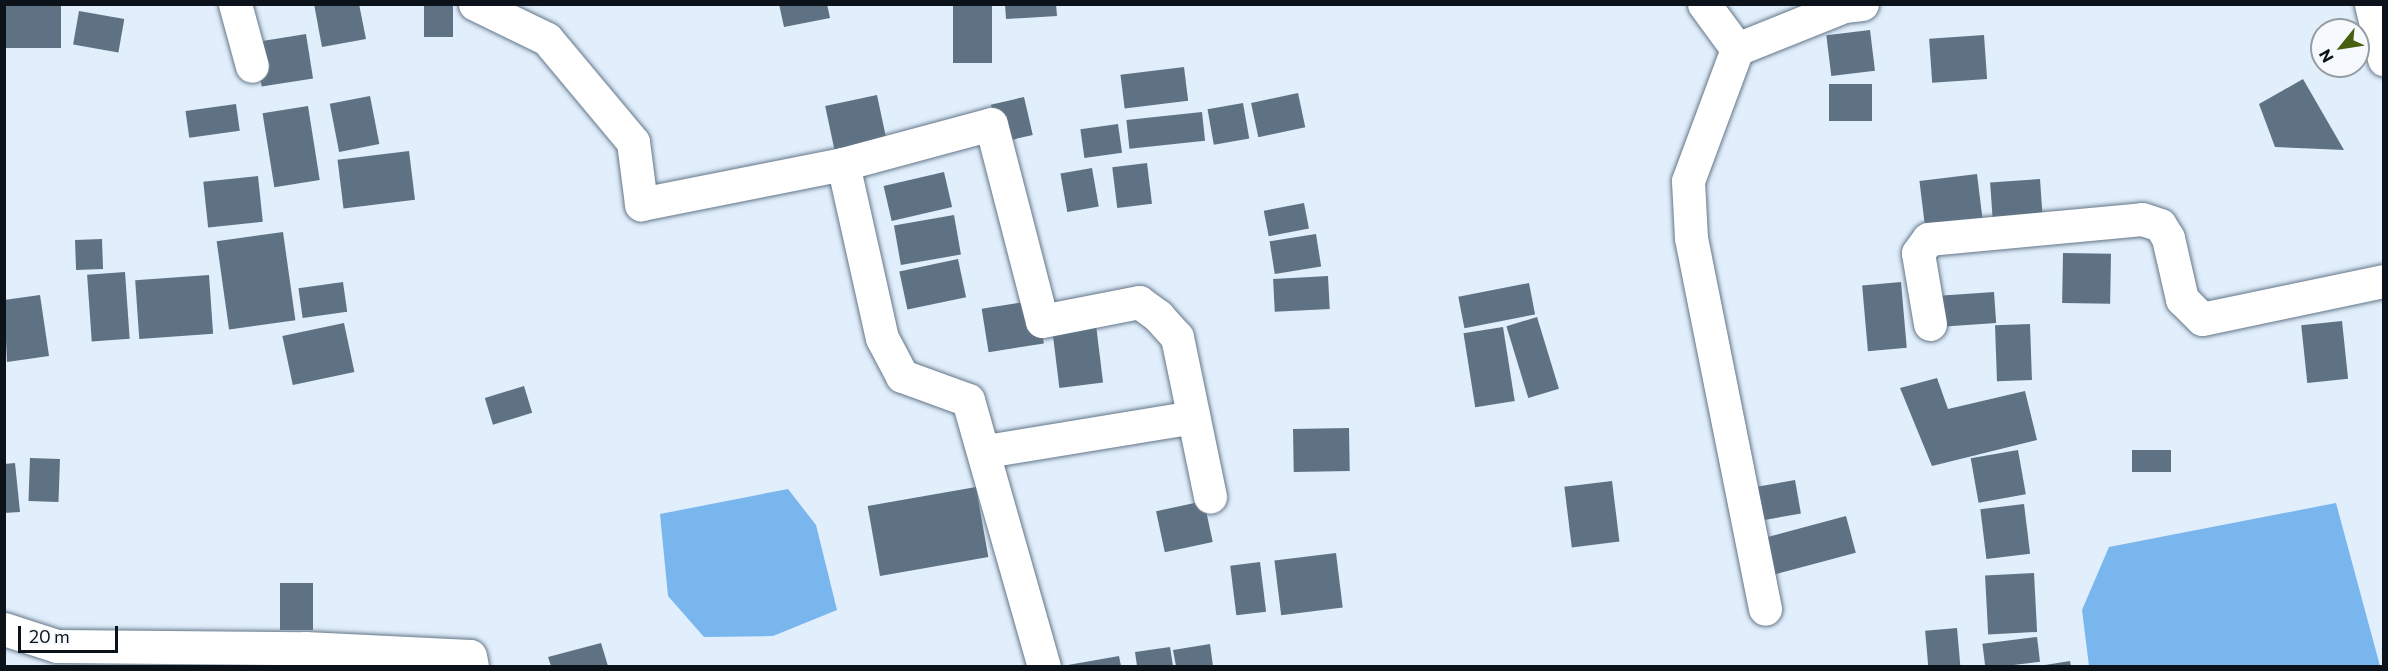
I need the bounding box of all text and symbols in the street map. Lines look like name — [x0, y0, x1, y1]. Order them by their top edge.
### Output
north arrow — [2310, 18, 2370, 78]
text: N — [2314, 46, 2337, 66]
scale bar — [21, 614, 122, 652]
text: 20 m — [29, 625, 70, 647]

